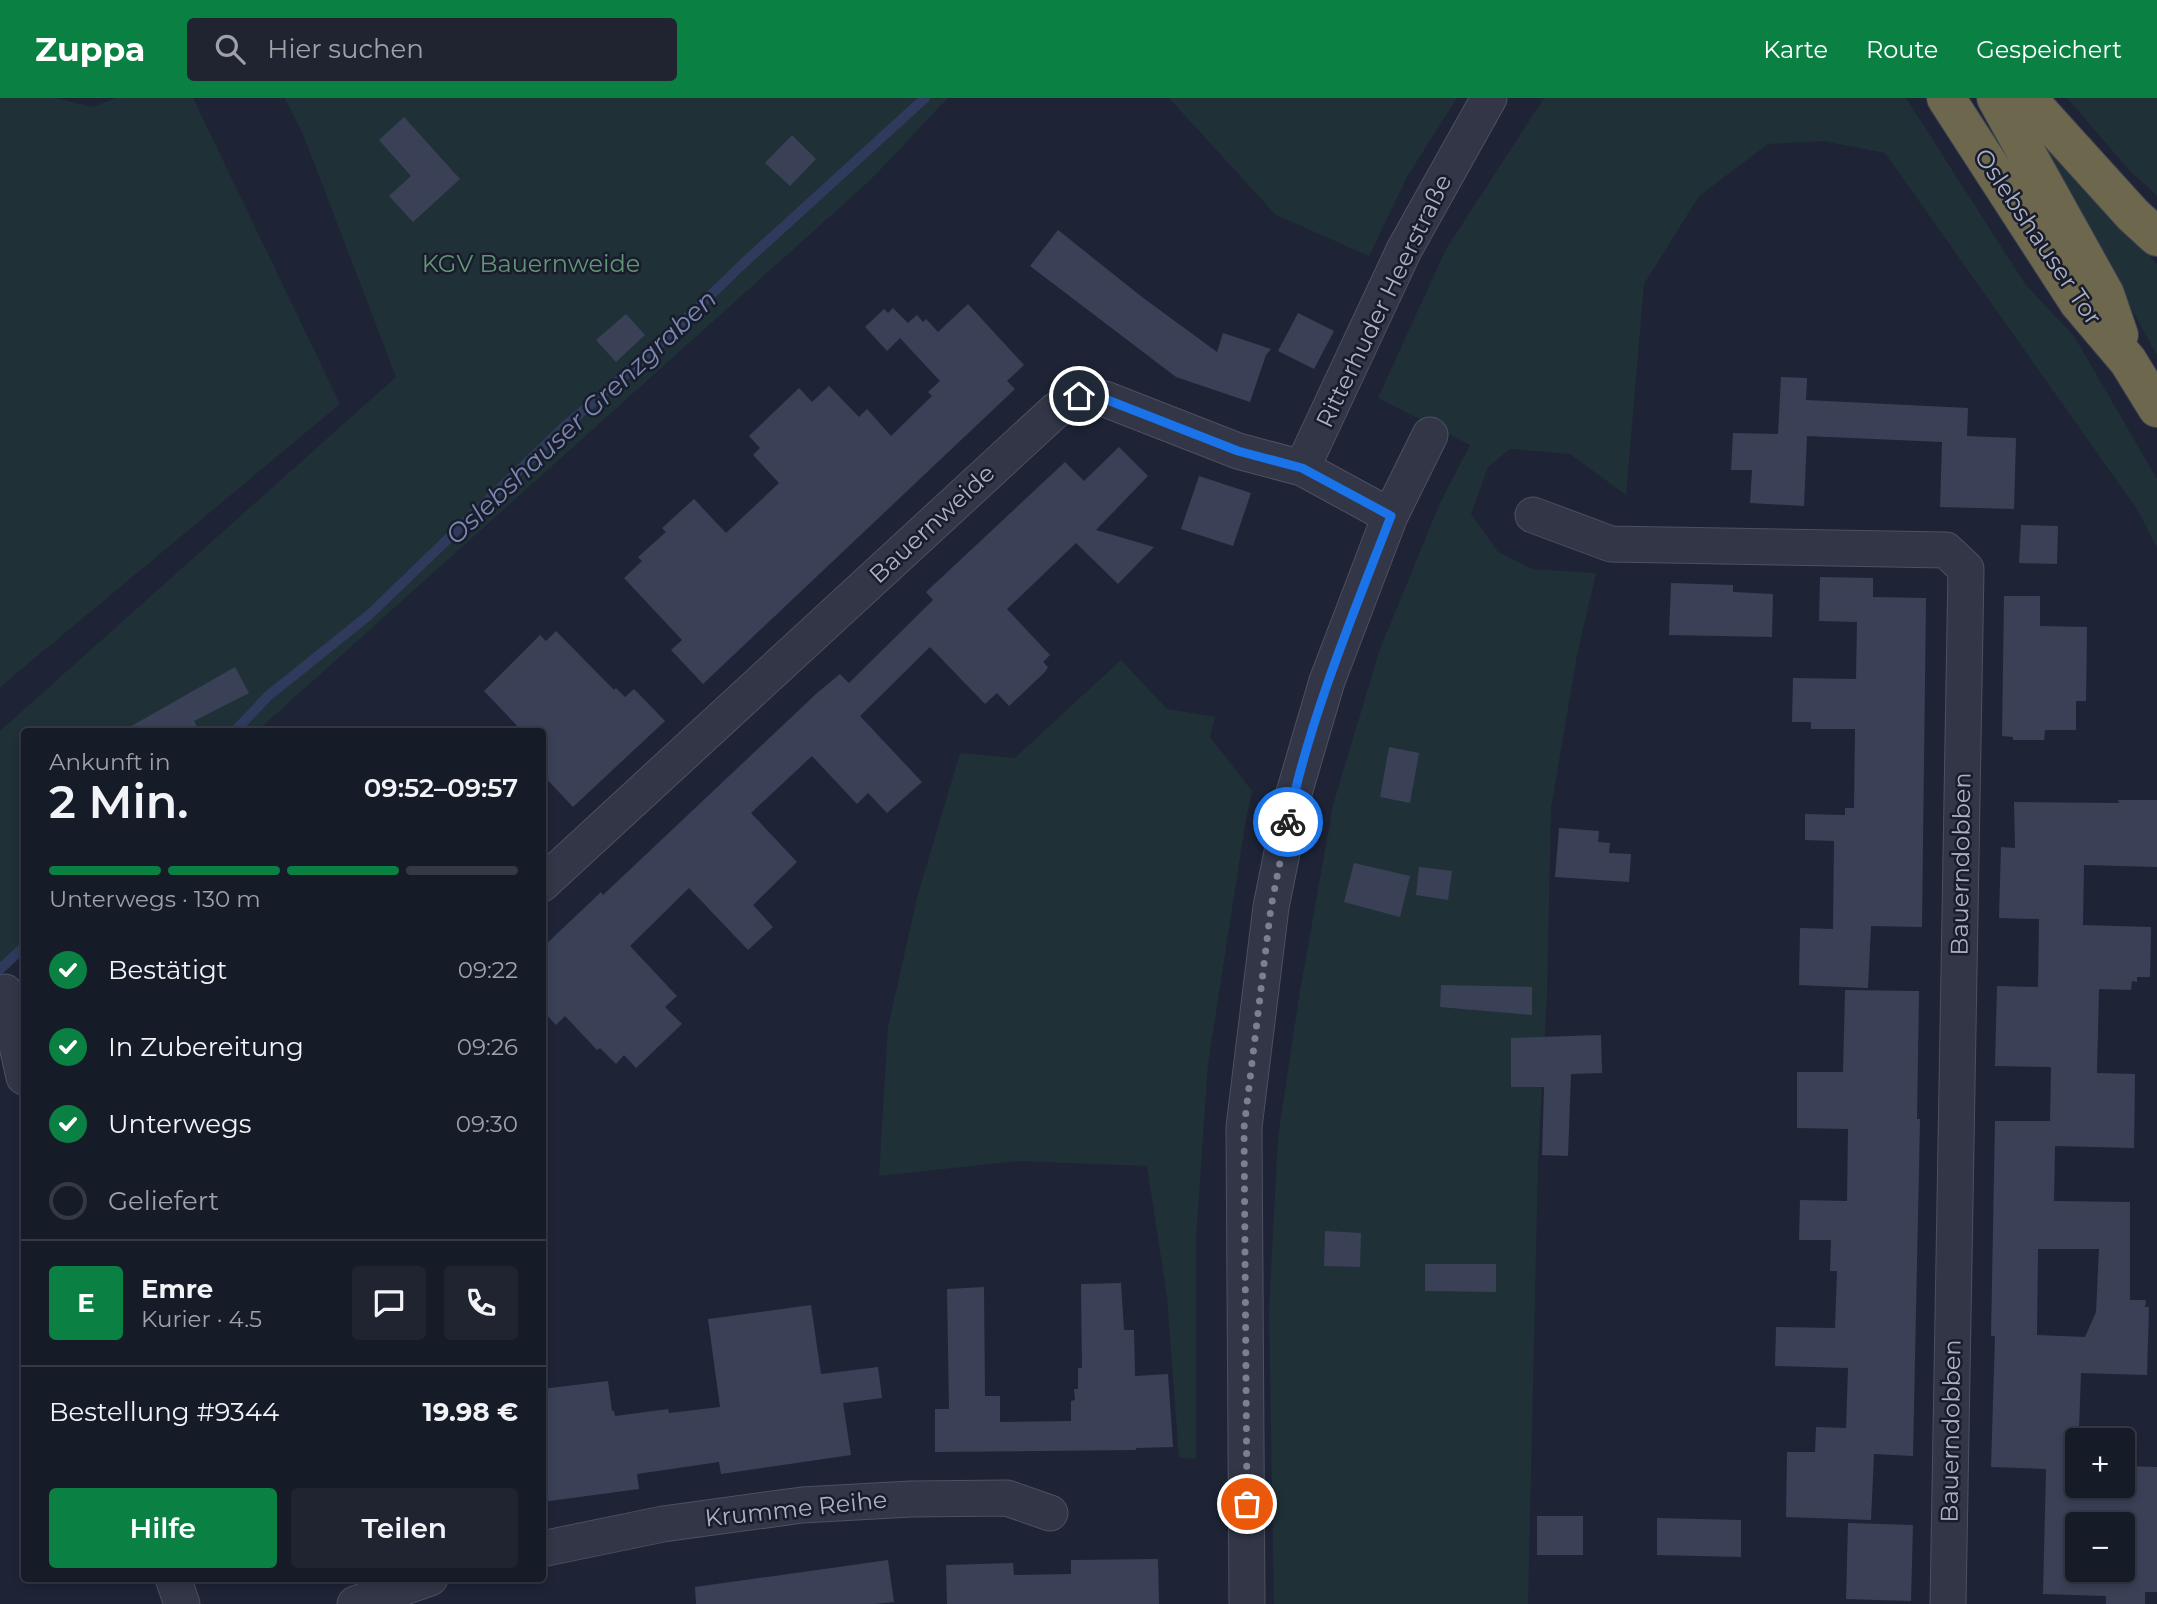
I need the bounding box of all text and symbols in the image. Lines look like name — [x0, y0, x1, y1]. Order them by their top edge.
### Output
search box — [187, 18, 677, 81]
text: Zuppa — [35, 29, 145, 69]
icon: search — [211, 30, 249, 68]
text: Hier suchen — [267, 33, 424, 65]
text: Karte — [1763, 35, 1828, 64]
text: Route — [1866, 35, 1938, 64]
text: Gespeichert — [1976, 35, 2122, 64]
street label: Oslebshauser Tor — [1969, 143, 2108, 330]
street label: Ritterhuder Heerstraße — [1310, 169, 1458, 432]
park label: KGV Bauernweide — [422, 249, 640, 278]
water label: Oslebshauser Grenzgraben — [439, 283, 723, 551]
pin — [1049, 366, 1109, 426]
icon: home — [1060, 377, 1098, 415]
street label: Bauernweide — [863, 458, 1000, 589]
text: Ankunft in — [49, 748, 170, 776]
text: 09:52–09:57 — [364, 772, 518, 804]
street label: Bauerndobben — [1944, 772, 1977, 956]
text: 2 Min. — [49, 773, 188, 830]
courier — [1253, 787, 1323, 857]
icon: bike — [1269, 803, 1307, 841]
text: Unterwegs · 130 m — [49, 885, 261, 913]
icon: check — [49, 951, 87, 989]
text: Bestätigt — [108, 954, 227, 986]
text: 09:22 — [458, 956, 518, 984]
icon: check — [49, 1028, 87, 1066]
text: In Zubereitung — [108, 1031, 304, 1063]
text: 09:26 — [457, 1033, 518, 1061]
icon: check — [49, 1105, 87, 1143]
text: Unterwegs — [108, 1108, 251, 1140]
text: 09:30 — [456, 1110, 518, 1138]
text: Geliefert — [108, 1185, 219, 1217]
button: chat — [352, 1266, 426, 1340]
button: phone — [444, 1266, 518, 1340]
text: Emre — [141, 1273, 213, 1305]
text: E — [77, 1287, 95, 1319]
text: Kurier · 4.5 — [141, 1305, 262, 1333]
street label: Bauerndobben — [1934, 1339, 1967, 1523]
text: Bestellung #9344 — [49, 1396, 279, 1428]
text: 19.98 € — [423, 1396, 518, 1428]
map controls — [2065, 1428, 2135, 1582]
button: + — [2065, 1428, 2135, 1498]
pin — [1217, 1474, 1277, 1534]
street label: Krumme Reihe — [703, 1485, 889, 1533]
icon: bag — [1228, 1485, 1266, 1523]
button: Hilfe — [49, 1488, 277, 1568]
button: Teilen — [291, 1488, 518, 1568]
button: − — [2065, 1512, 2135, 1582]

